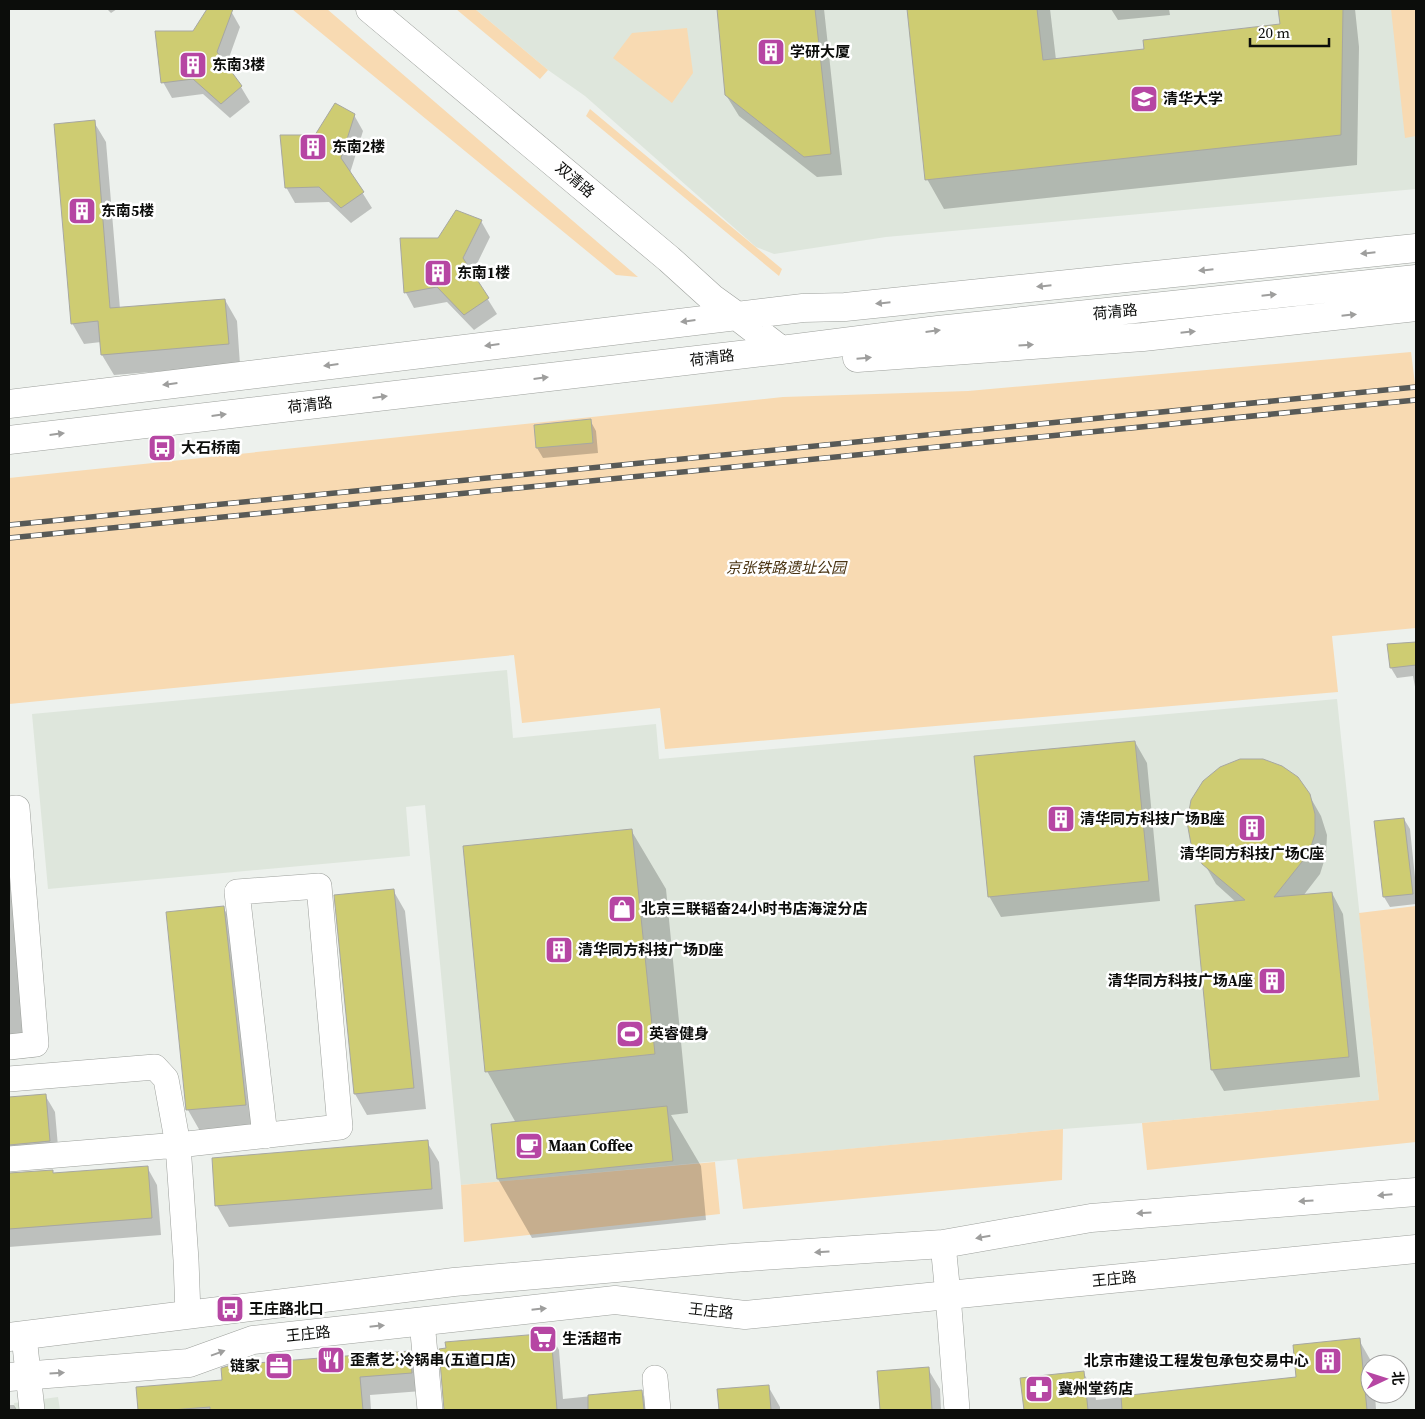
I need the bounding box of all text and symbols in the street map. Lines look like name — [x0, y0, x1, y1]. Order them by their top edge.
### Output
scale bar — [1250, 15, 1329, 47]
text: 20 m — [1258, 22, 1290, 43]
building icon: 学研大厦 — [756, 37, 786, 67]
place label: 学研大厦 — [790, 41, 850, 62]
building icon: 东南3楼 — [178, 50, 208, 80]
place label: 东南3楼 — [212, 54, 265, 75]
school or university icon: 清华大学 — [1129, 84, 1159, 114]
place label: 清华大学 — [1163, 88, 1223, 109]
building icon: 东南2楼 — [298, 132, 328, 162]
place label: 东南2楼 — [332, 136, 385, 157]
street label: 双清路 — [551, 157, 599, 202]
building icon: 东南5楼 — [67, 196, 97, 226]
place label: 东南5楼 — [101, 200, 154, 221]
one-way arrow — [1359, 249, 1375, 257]
building icon: 东南1楼 — [423, 258, 453, 288]
place label: 东南1楼 — [457, 262, 510, 283]
one-way arrow — [1198, 266, 1214, 274]
one-way arrow — [1036, 283, 1052, 291]
one-way arrow — [1261, 291, 1277, 299]
one-way arrow — [875, 299, 891, 307]
street label: 荷清路 — [1091, 299, 1138, 324]
one-way arrow — [1342, 310, 1358, 318]
one-way arrow — [680, 317, 696, 325]
one-way arrow — [925, 327, 941, 335]
one-way arrow — [1180, 328, 1196, 336]
one-way arrow — [484, 341, 500, 349]
one-way arrow — [1018, 341, 1034, 349]
street label: 荷清路 — [688, 344, 736, 371]
one-way arrow — [856, 354, 872, 362]
one-way arrow — [323, 361, 339, 369]
one-way arrow — [534, 374, 550, 382]
one-way arrow — [161, 380, 177, 388]
street label: 荷清路 — [286, 391, 334, 418]
one-way arrow — [372, 393, 388, 401]
one-way arrow — [211, 411, 227, 419]
one-way arrow — [49, 430, 65, 438]
bus stop icon: 大石桥南 — [147, 433, 177, 463]
place label: 大石桥南 — [181, 437, 241, 458]
park label: 京张铁路遗址公园 — [726, 557, 848, 578]
building icon: 清华同方科技广场B座 — [1046, 804, 1076, 834]
place label: 清华同方科技广场B座 — [1080, 808, 1225, 829]
building icon: 清华同方科技广场C座 — [1237, 813, 1267, 843]
place label: 清华同方科技广场C座 — [1180, 843, 1324, 864]
shop icon: 北京三联韬奋24小时书店海淀分店 — [607, 894, 637, 924]
place label: 北京三联韬奋24小时书店海淀分店 — [641, 898, 867, 919]
building icon: 清华同方科技广场D座 — [544, 935, 574, 965]
place label: 清华同方科技广场D座 — [578, 939, 724, 960]
building icon: 清华同方科技广场A座 — [1257, 966, 1287, 996]
place label: 清华同方科技广场A座 — [1108, 970, 1253, 991]
sports icon: 英睿健身 — [615, 1019, 645, 1049]
place label: 英睿健身 — [649, 1023, 709, 1044]
cafe icon: Maan Coffee — [514, 1131, 544, 1161]
place label: Maan Coffee — [548, 1135, 633, 1156]
one-way arrow — [1377, 1191, 1393, 1199]
one-way arrow — [1298, 1197, 1314, 1205]
one-way arrow — [1136, 1210, 1152, 1218]
one-way arrow — [975, 1234, 991, 1242]
one-way arrow — [813, 1248, 829, 1256]
street label: 王庄路 — [1090, 1266, 1137, 1291]
bus stop icon: 王庄路北口 — [215, 1294, 245, 1324]
place label: 王庄路北口 — [249, 1298, 324, 1319]
street label: 王庄路 — [688, 1298, 735, 1323]
one-way arrow — [531, 1305, 547, 1313]
street label: 王庄路 — [284, 1321, 331, 1346]
one-way arrow — [369, 1322, 385, 1330]
supermarket icon: 生活超市 — [528, 1324, 558, 1354]
place label: 生活超市 — [562, 1328, 622, 1349]
restaurant icon: 歪煮艺·冷锅串(五道口店) — [316, 1345, 346, 1375]
building icon: 北京市建设工程发包承包交易中心 — [1313, 1346, 1343, 1376]
one-way arrow — [210, 1349, 225, 1356]
place label: 歪煮艺·冷锅串(五道口店) — [350, 1349, 516, 1370]
place label: 北京市建设工程发包承包交易中心 — [1084, 1350, 1309, 1371]
office icon: 链家 — [264, 1351, 294, 1381]
north arrow — [1360, 1354, 1410, 1404]
place label: 链家 — [230, 1355, 260, 1376]
one-way arrow — [50, 1369, 66, 1377]
text: 北 — [1388, 1370, 1408, 1386]
pharmacy icon: 冀州堂药店 — [1024, 1374, 1054, 1404]
place label: 冀州堂药店 — [1058, 1378, 1133, 1399]

